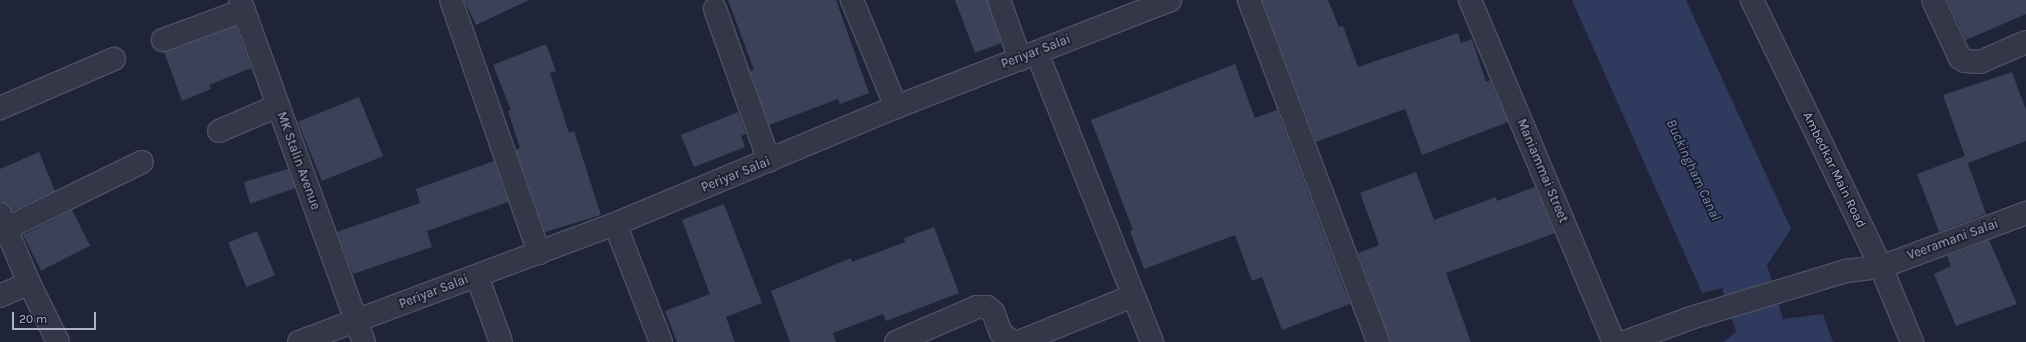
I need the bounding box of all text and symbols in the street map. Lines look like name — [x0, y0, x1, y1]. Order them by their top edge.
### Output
street label: Periyar Salai — [999, 32, 1073, 72]
street label: MK Stalin Avenue — [273, 110, 323, 212]
street label: Ambedkar Main Road — [1799, 110, 1869, 230]
street label: Maniammai Street — [1513, 117, 1571, 225]
water label: Buckingham Canal — [1662, 117, 1724, 223]
street label: Periyar Salai — [699, 154, 773, 196]
street label: Veeramani Salai — [1905, 216, 2001, 264]
street label: Periyar Salai — [397, 272, 471, 312]
scale bar — [14, 304, 98, 330]
text: 20 m — [19, 312, 47, 326]

